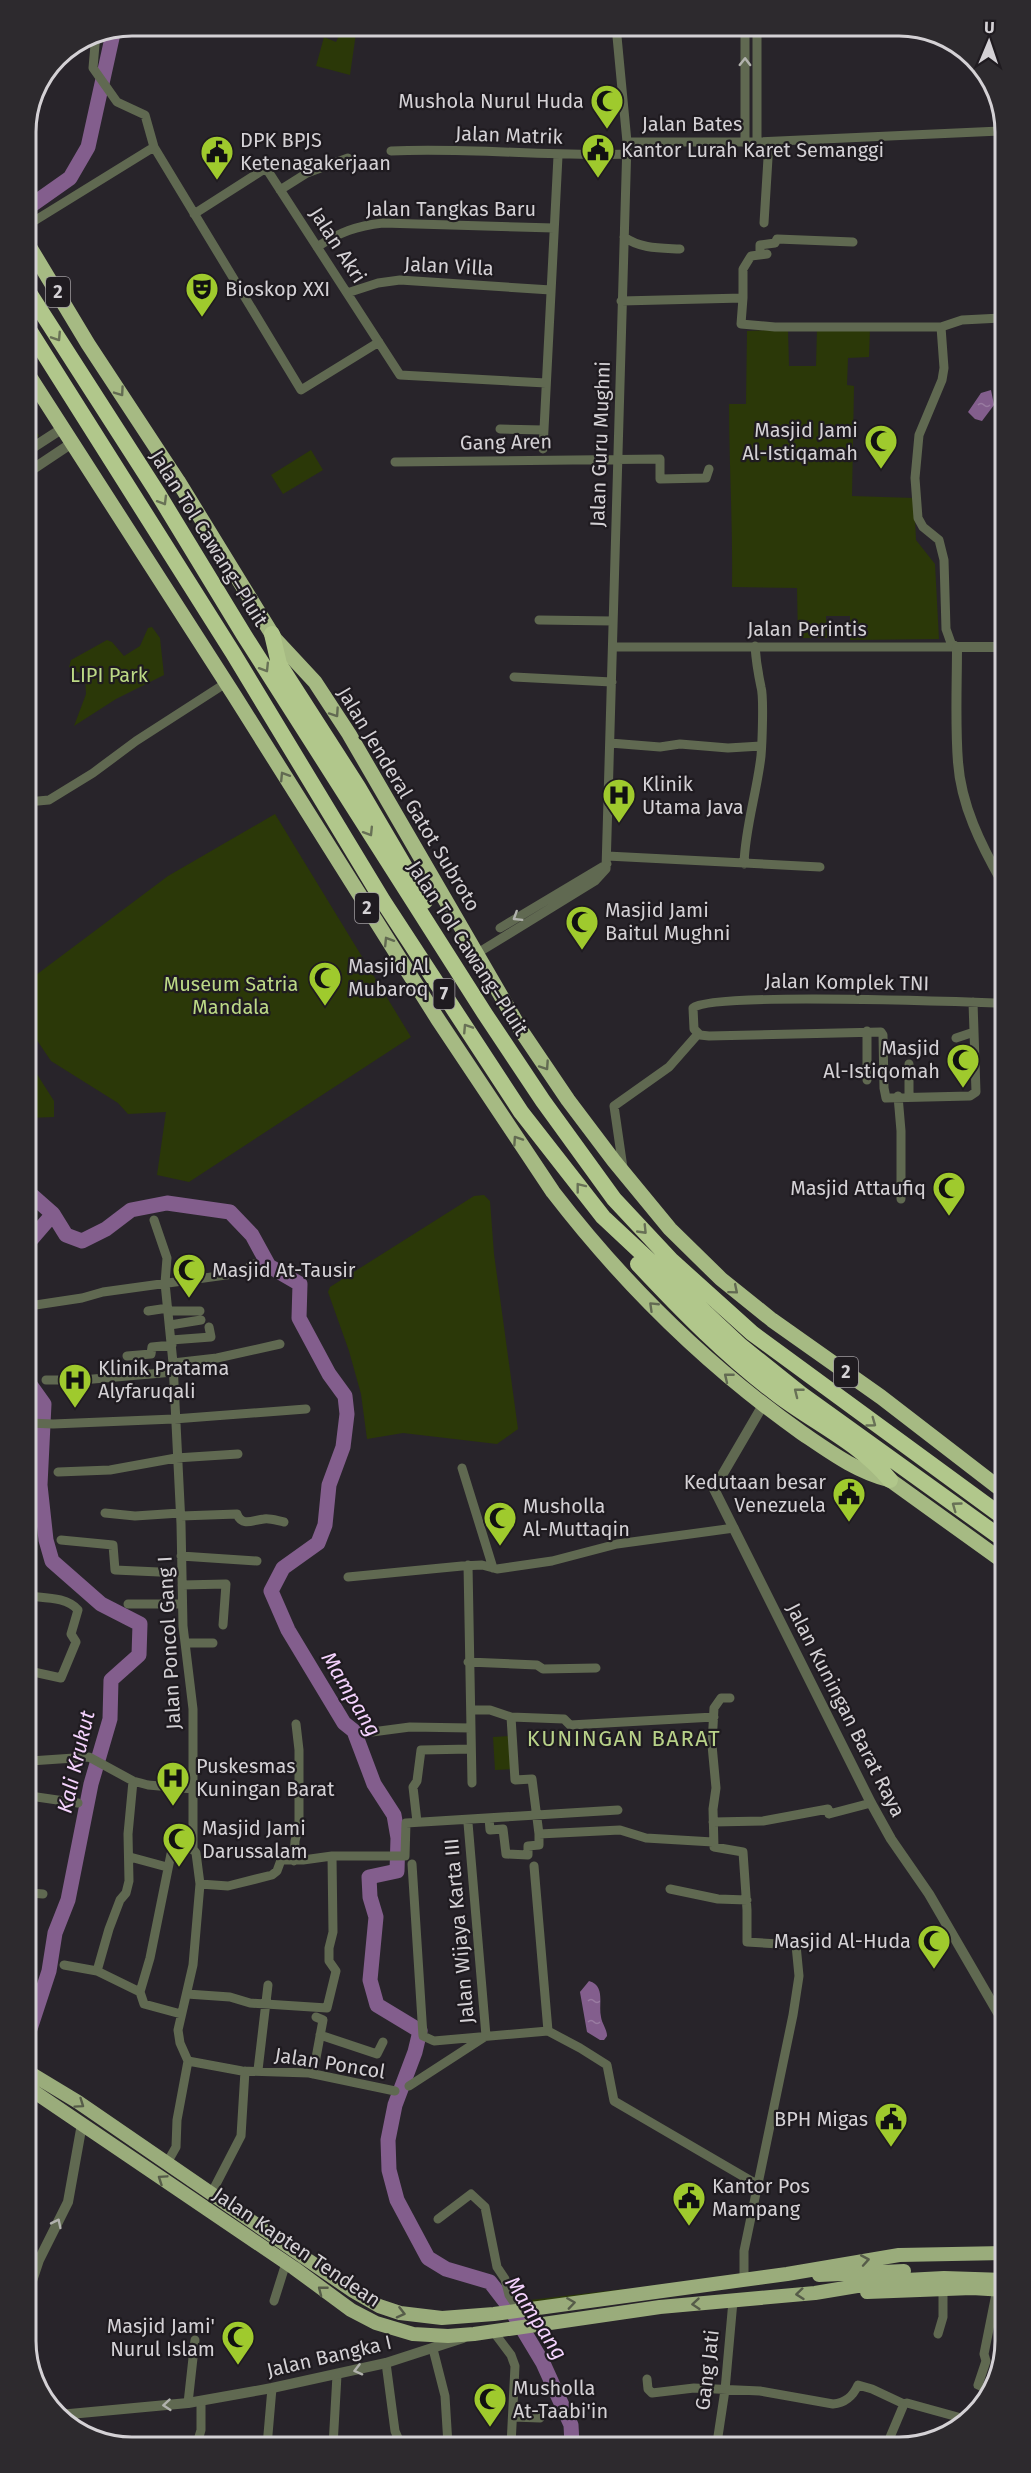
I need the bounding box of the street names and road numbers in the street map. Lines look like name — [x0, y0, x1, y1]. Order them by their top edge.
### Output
street label: Jalan Bates — [642, 112, 742, 136]
street label: Jalan Matrik — [455, 121, 564, 149]
street label: Jalan Tangkas Baru — [366, 197, 536, 221]
street label: Jalan Akri — [305, 203, 371, 287]
street label: Jalan Villa — [404, 252, 494, 280]
road number: 2 — [46, 277, 70, 307]
street label: Jalan Guru Mughni — [585, 361, 615, 527]
street label: Gang Aren — [460, 429, 552, 455]
street label: Jalan Tol Cawang–Pluit — [145, 445, 273, 631]
street label: Jalan Perintis — [747, 617, 867, 641]
street label: Jalan Jenderal Gatot Subroto — [332, 683, 486, 915]
street label: Jalan Tol Cawang–Pluit — [403, 856, 534, 1040]
road number: 2 — [355, 893, 379, 923]
street label: Jalan Komplek TNI — [764, 969, 930, 995]
road number: 7 — [434, 979, 454, 1009]
road number: 2 — [834, 1357, 858, 1387]
street label: Jalan Poncol Gang I — [152, 1556, 186, 1730]
street label: Jalan Kuningan Barat Raya — [782, 1599, 910, 1821]
street label: Jalan Wijaya Karta III — [439, 1837, 479, 2025]
street label: Jalan Poncol — [273, 2042, 387, 2084]
street label: Jalan Kapten Tendean — [209, 2182, 385, 2312]
street label: Gang Jati — [690, 2328, 724, 2412]
street label: Jalan Bangka I — [264, 2330, 394, 2382]

